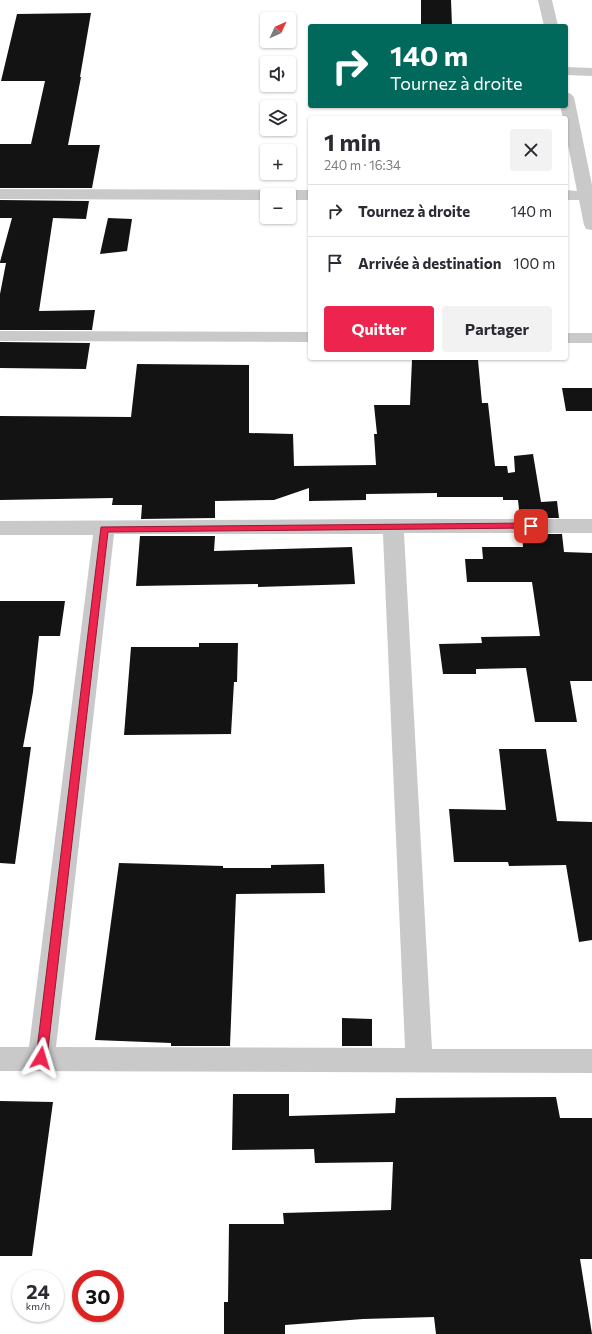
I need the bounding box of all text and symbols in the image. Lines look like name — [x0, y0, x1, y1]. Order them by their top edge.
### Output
north arrow — [260, 12, 296, 48]
map controls — [260, 12, 296, 224]
text: 140 m — [390, 38, 468, 72]
icon: right — [324, 40, 376, 92]
button: sound — [260, 56, 296, 92]
text: Tournez à droite — [390, 72, 523, 94]
button: layers — [260, 100, 296, 136]
text: 1 min — [324, 127, 381, 156]
button: close — [510, 129, 552, 171]
button: + — [260, 144, 296, 180]
text: 240 m · 16:34 — [324, 157, 401, 173]
button: − — [260, 188, 296, 224]
icon: right — [324, 200, 346, 222]
text: Tournez à droite — [358, 202, 470, 220]
text: 140 m — [511, 202, 552, 220]
icon: arrive — [324, 252, 346, 274]
text: Arrivée à destination — [358, 254, 501, 272]
text: 100 m — [513, 254, 555, 272]
button: Quitter — [324, 306, 434, 352]
button: Partager — [442, 306, 552, 352]
pin — [514, 509, 548, 543]
icon: arrive — [520, 515, 542, 537]
position arrow — [20, 1037, 62, 1079]
speed limit sign: 30 — [72, 1270, 124, 1322]
text: 24 — [26, 1279, 50, 1303]
text: km/h — [26, 1300, 50, 1312]

